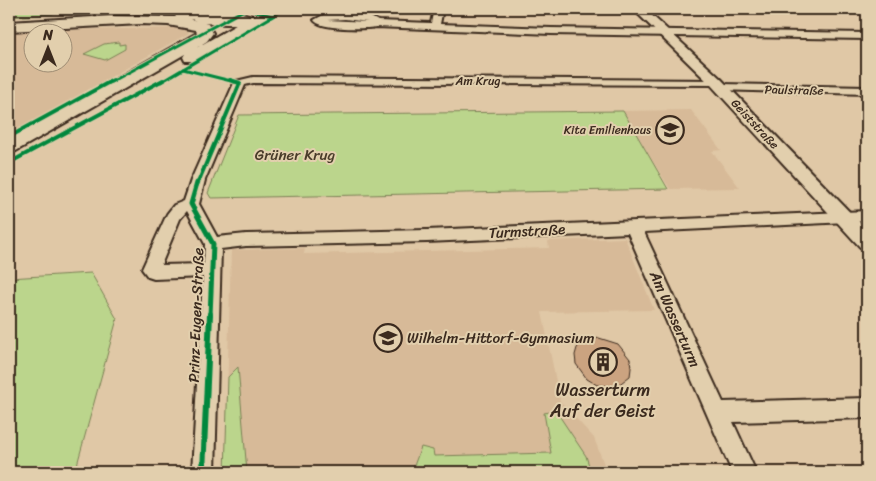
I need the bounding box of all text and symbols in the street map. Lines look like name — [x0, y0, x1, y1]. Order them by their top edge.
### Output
north arrow — [22, 22, 72, 72]
text: N — [42, 23, 53, 48]
street label: Am Krug — [455, 70, 500, 92]
street label: Paulstraße — [764, 78, 824, 102]
street label: Geiststraße — [725, 93, 785, 155]
school or university icon: Kita Emilienhaus — [655, 115, 685, 145]
place label: Kita Emilienhaus — [564, 119, 651, 141]
park label: Grüner Krug — [255, 142, 336, 168]
street label: Turmstraße — [488, 216, 566, 246]
street label: Prinz-Eugen-Straße — [181, 247, 211, 383]
street label: Am Wasserturm — [642, 266, 708, 372]
school or university icon: Wilhelm-Hittorf-Gymnasium — [373, 323, 403, 353]
place label: Wilhelm-Hittorf-Gymnasium — [407, 325, 595, 351]
building icon: Wasserturm Auf der Geist — [588, 347, 618, 377]
place label: Wasserturm Auf der Geist — [549, 374, 656, 427]

